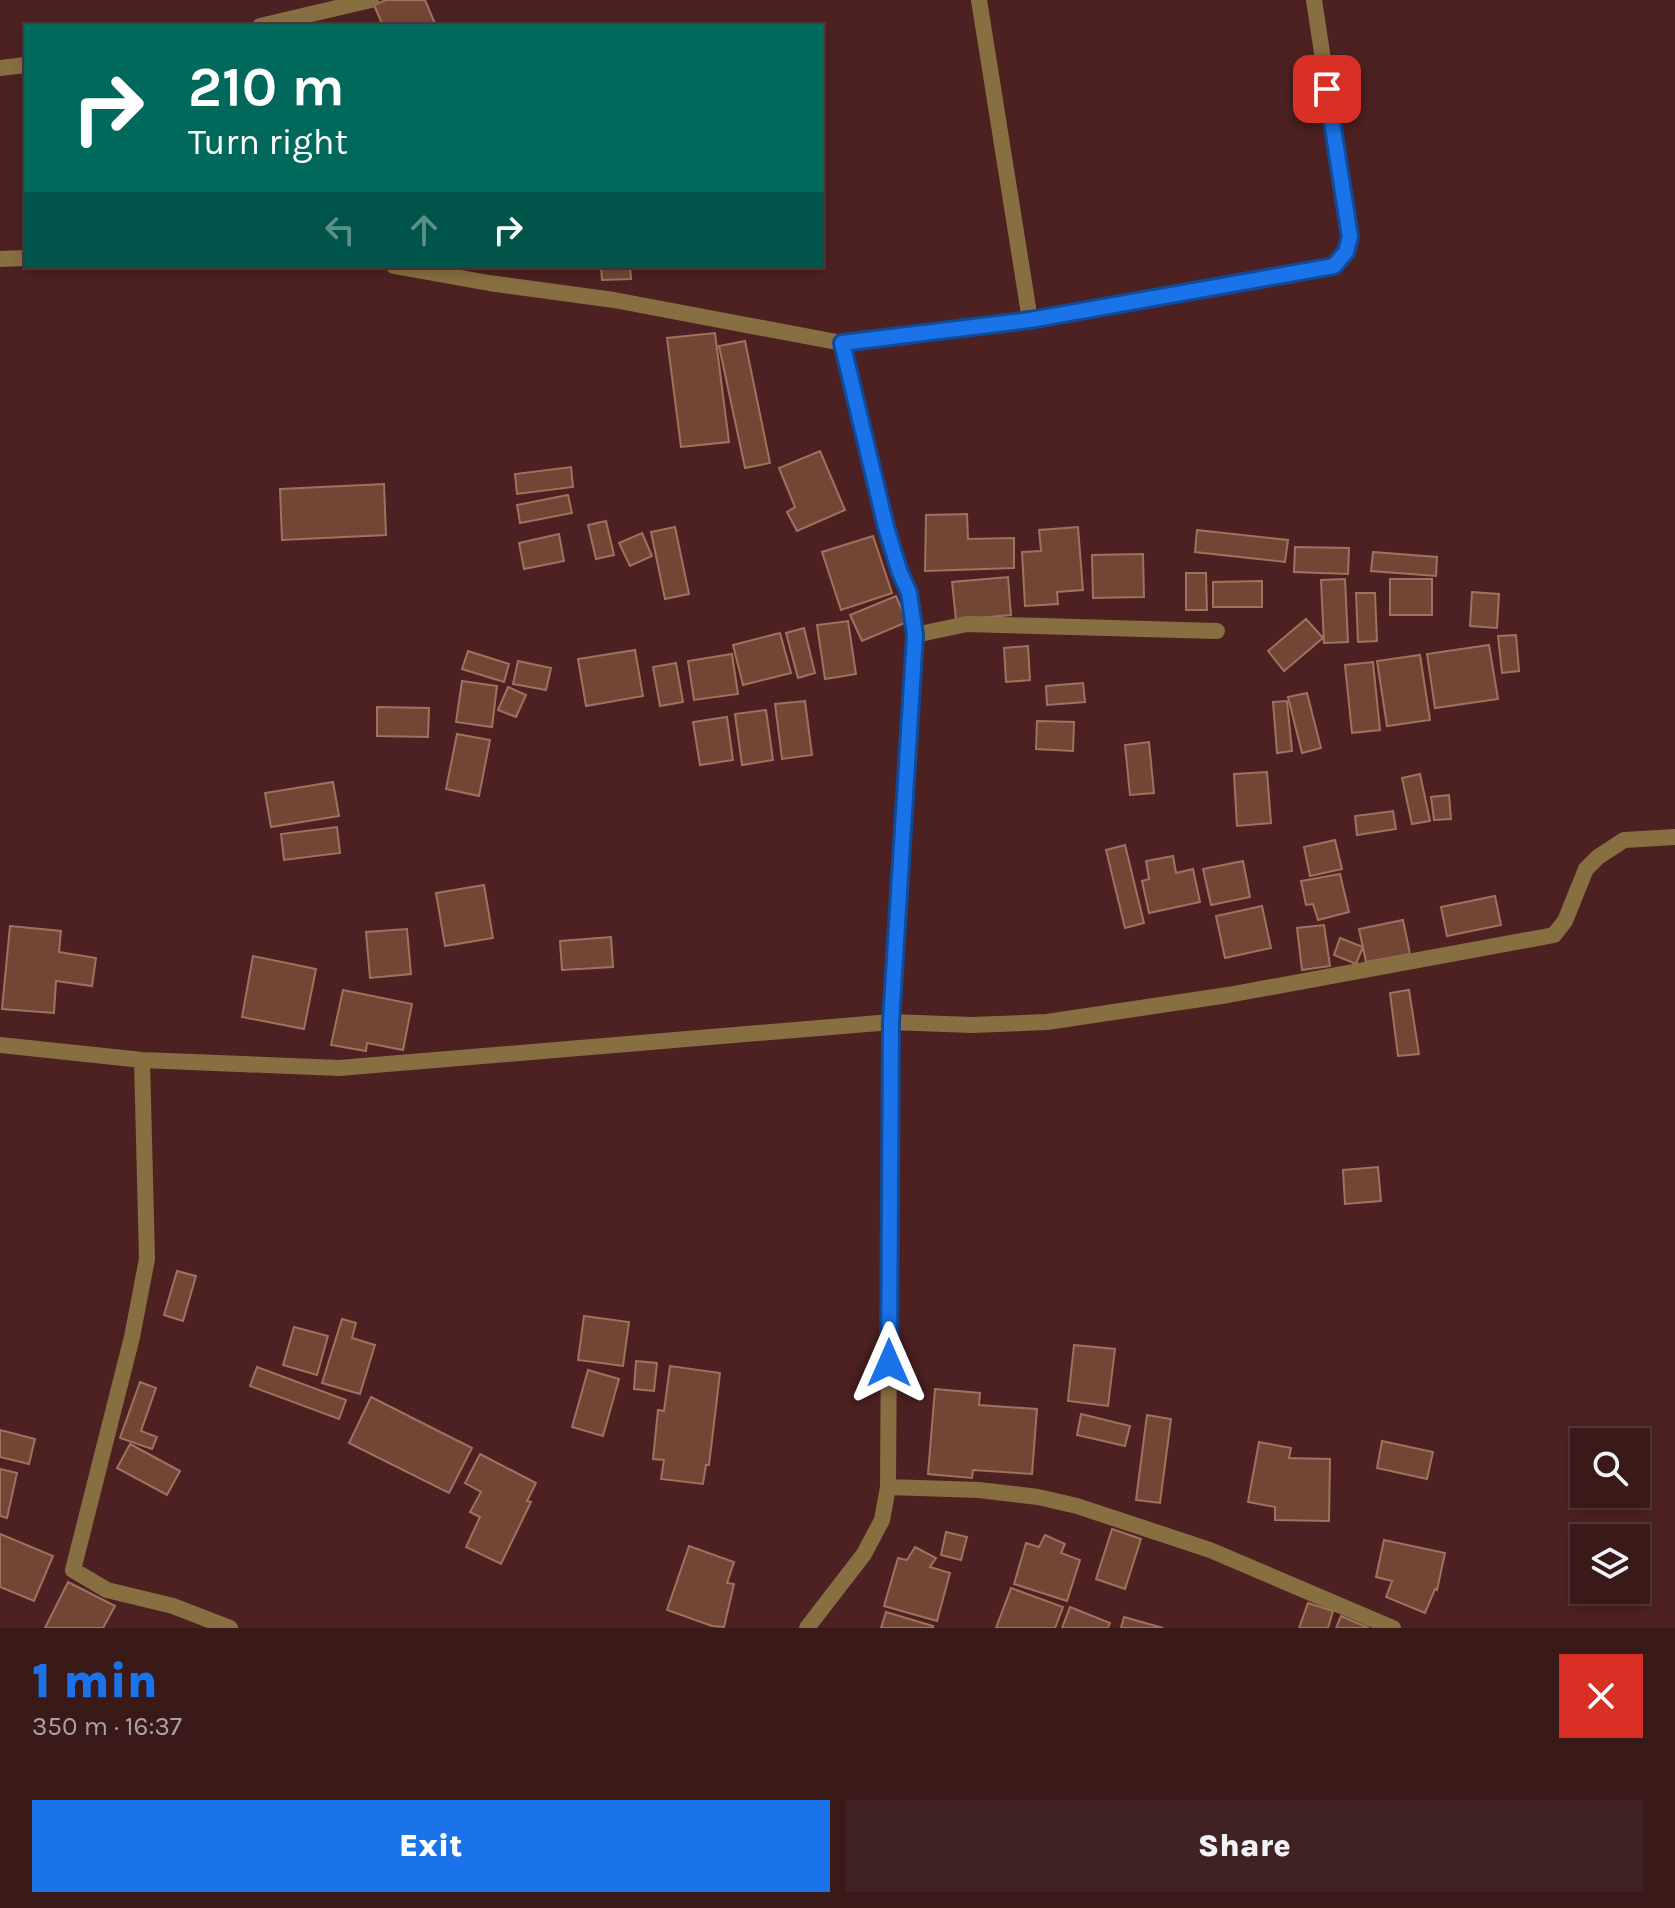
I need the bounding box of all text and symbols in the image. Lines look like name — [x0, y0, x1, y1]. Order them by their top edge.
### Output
text: 210 m — [188, 54, 345, 119]
pin — [1293, 55, 1361, 123]
icon: right — [56, 56, 160, 160]
icon: arrive — [1305, 67, 1349, 111]
text: Turn right — [188, 121, 348, 163]
icon: left — [318, 208, 362, 252]
icon: ahead — [402, 208, 446, 252]
icon: right — [486, 208, 530, 252]
position arrow — [847, 1321, 931, 1405]
map controls — [1570, 1428, 1650, 1604]
button: search — [1570, 1428, 1650, 1508]
button: layers — [1570, 1524, 1650, 1604]
text: 1 min — [32, 1653, 158, 1709]
button: close — [1559, 1654, 1643, 1738]
text: 350 m · 16:37 — [32, 1711, 182, 1742]
button: Exit — [32, 1800, 830, 1892]
button: Share — [846, 1800, 1643, 1892]

